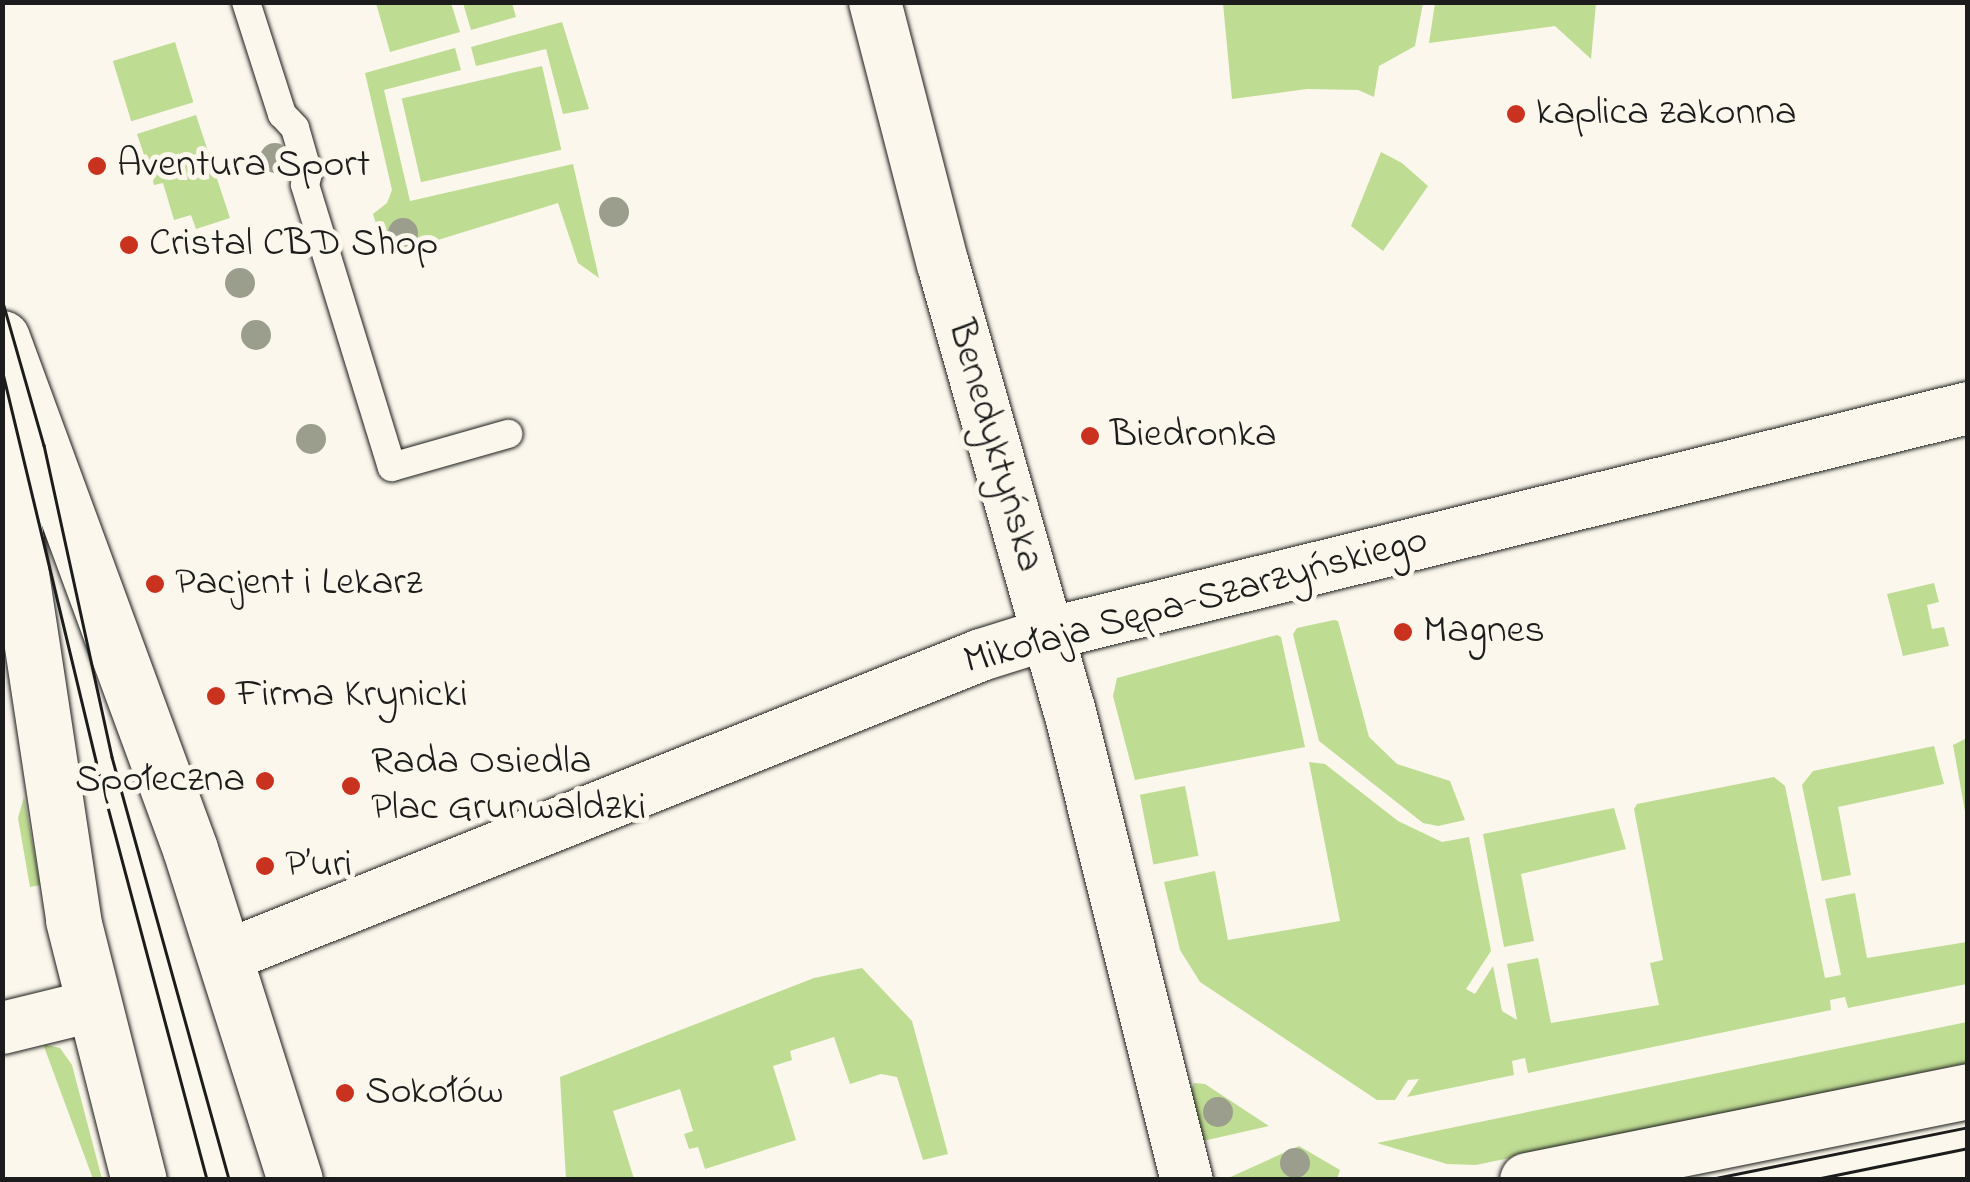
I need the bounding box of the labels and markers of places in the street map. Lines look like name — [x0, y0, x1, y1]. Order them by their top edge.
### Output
place label: kaplica zakonna — [1536, 90, 1797, 138]
marker: kaplica zakonna — [1505, 103, 1527, 125]
place label: Aventura Sport — [117, 142, 370, 190]
marker: Aventura Sport — [86, 155, 108, 177]
place label: Cristal CBD Shop — [149, 221, 438, 269]
marker: Cristal CBD Shop — [118, 234, 140, 256]
place label: Biedronka — [1110, 412, 1277, 460]
marker: Biedronka — [1079, 425, 1101, 447]
place label: Pacjent i Lekarz — [175, 560, 422, 608]
marker: Pacjent i Lekarz — [144, 573, 166, 595]
place label: Magnes — [1423, 608, 1545, 656]
marker: Magnes — [1392, 621, 1414, 643]
place label: Firma Krynicki — [236, 672, 468, 720]
marker: Firma Krynicki — [205, 685, 227, 707]
place label: Rada Osiedla Plac Grunwaldzki — [371, 739, 646, 833]
place label: Społeczna — [75, 757, 245, 805]
marker: Społeczna — [254, 770, 276, 792]
marker: Rada Osiedla Plac Grunwaldzki — [340, 775, 362, 797]
place label: P’uri — [285, 842, 352, 890]
marker: P’uri — [254, 855, 276, 877]
place label: Sokołów — [365, 1069, 504, 1117]
marker: Sokołów — [334, 1082, 356, 1104]

